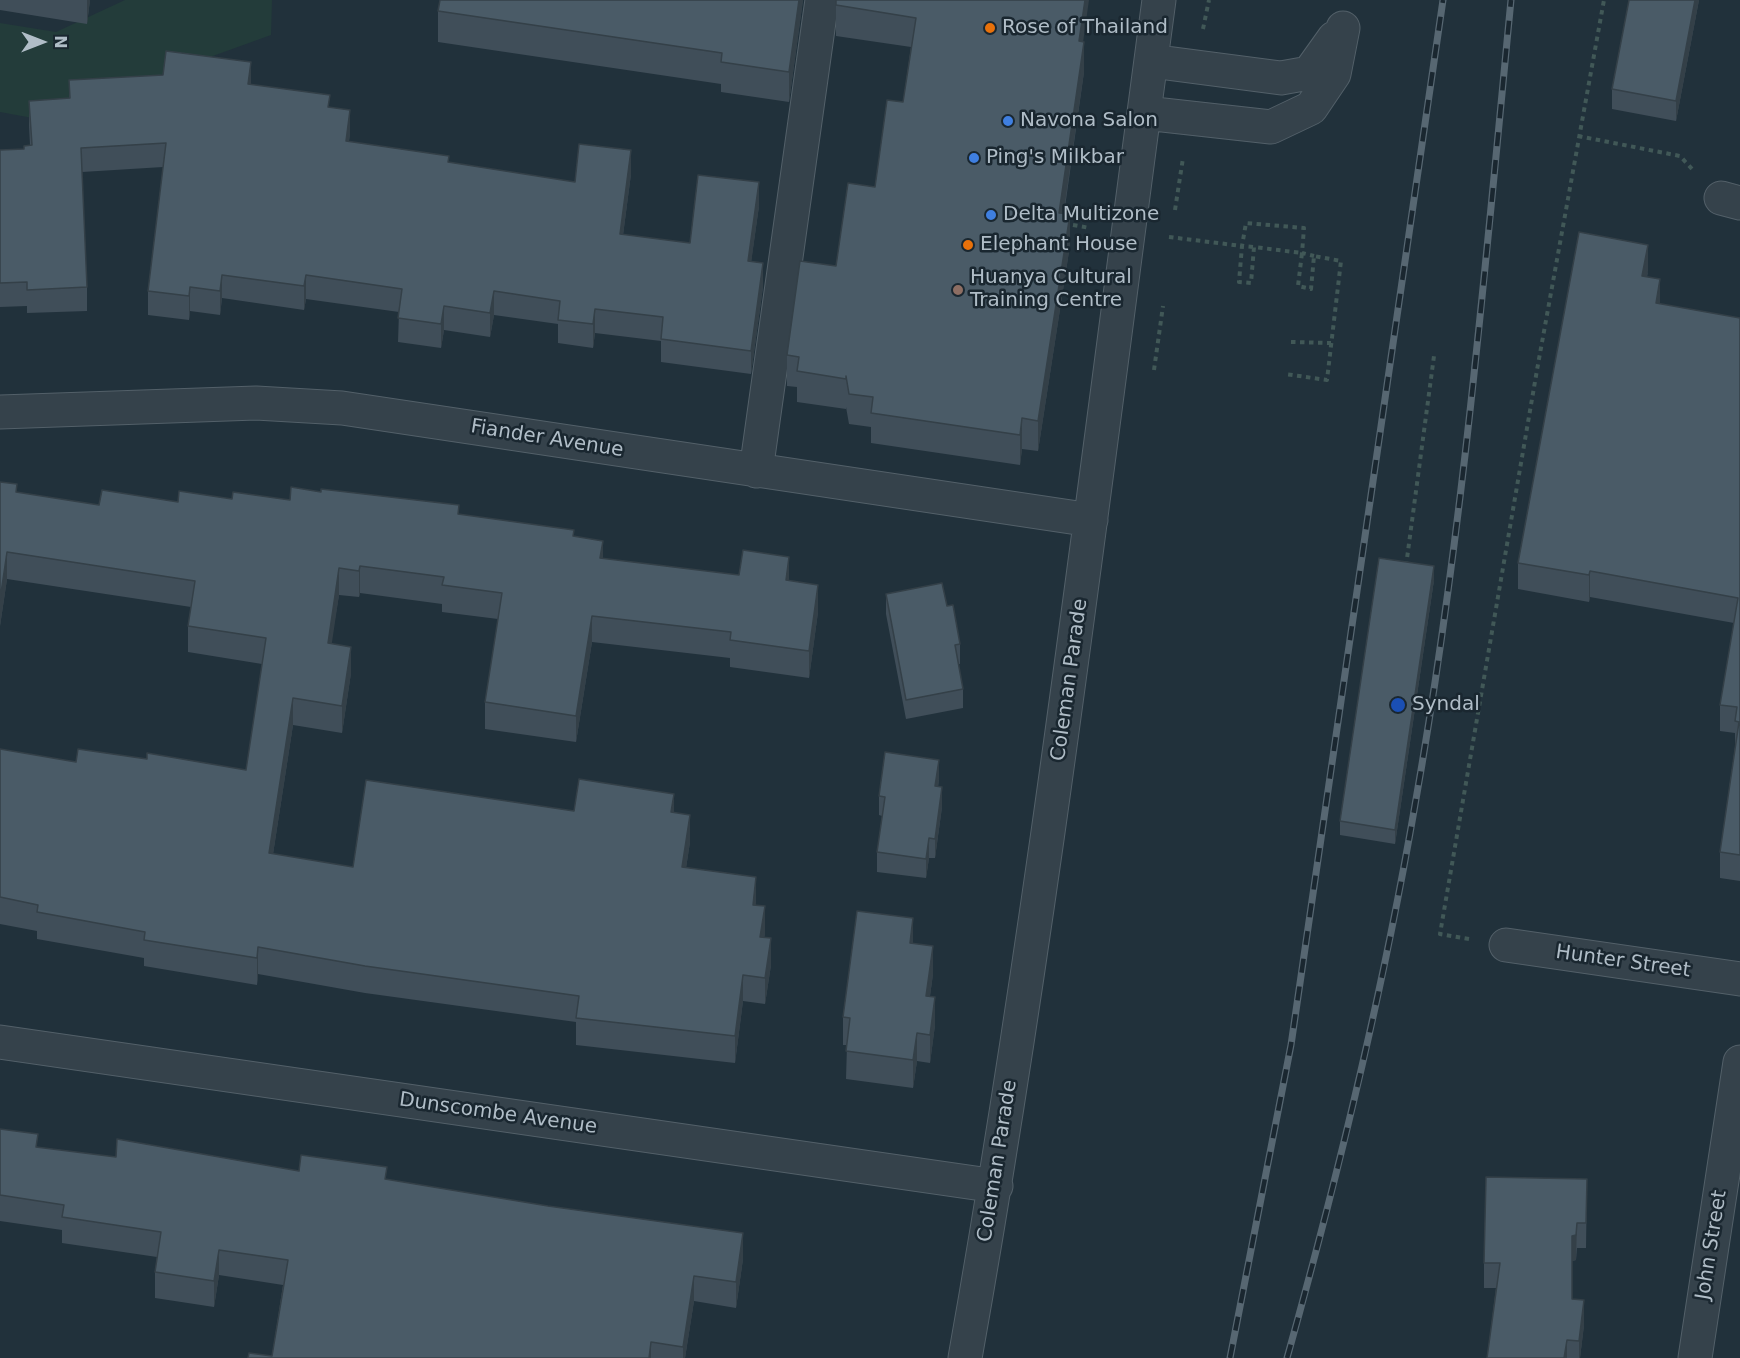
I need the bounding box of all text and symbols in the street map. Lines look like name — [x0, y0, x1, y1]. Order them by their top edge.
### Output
north arrow — [12, 12, 72, 72]
place label: Rose of Thailand — [1002, 16, 1168, 40]
marker: Rose of Thailand — [983, 21, 997, 35]
text: N — [51, 35, 70, 49]
place label: Navona Salon — [1020, 109, 1158, 133]
marker: Navona Salon — [1001, 114, 1015, 128]
place label: Ping's Milkbar — [986, 146, 1124, 170]
marker: Ping's Milkbar — [967, 151, 981, 165]
place label: Delta Multizone — [1003, 203, 1159, 227]
marker: Delta Multizone — [984, 208, 998, 222]
place label: Elephant House — [980, 233, 1138, 257]
marker: Elephant House — [961, 238, 975, 252]
place label: Huanya Cultural Training Centre — [970, 266, 1132, 313]
marker: Huanya Cultural Training Centre — [951, 283, 965, 297]
street label: Fiander Avenue — [469, 415, 625, 463]
street label: Coleman Parade — [1047, 597, 1093, 763]
place label: Syndal — [1412, 693, 1480, 717]
marker: Syndal — [1389, 696, 1407, 714]
street label: Hunter Street — [1554, 941, 1692, 983]
street label: Coleman Parade — [973, 1078, 1023, 1244]
street label: Dunscombe Avenue — [398, 1088, 598, 1140]
street label: John Street — [1691, 1188, 1733, 1302]

